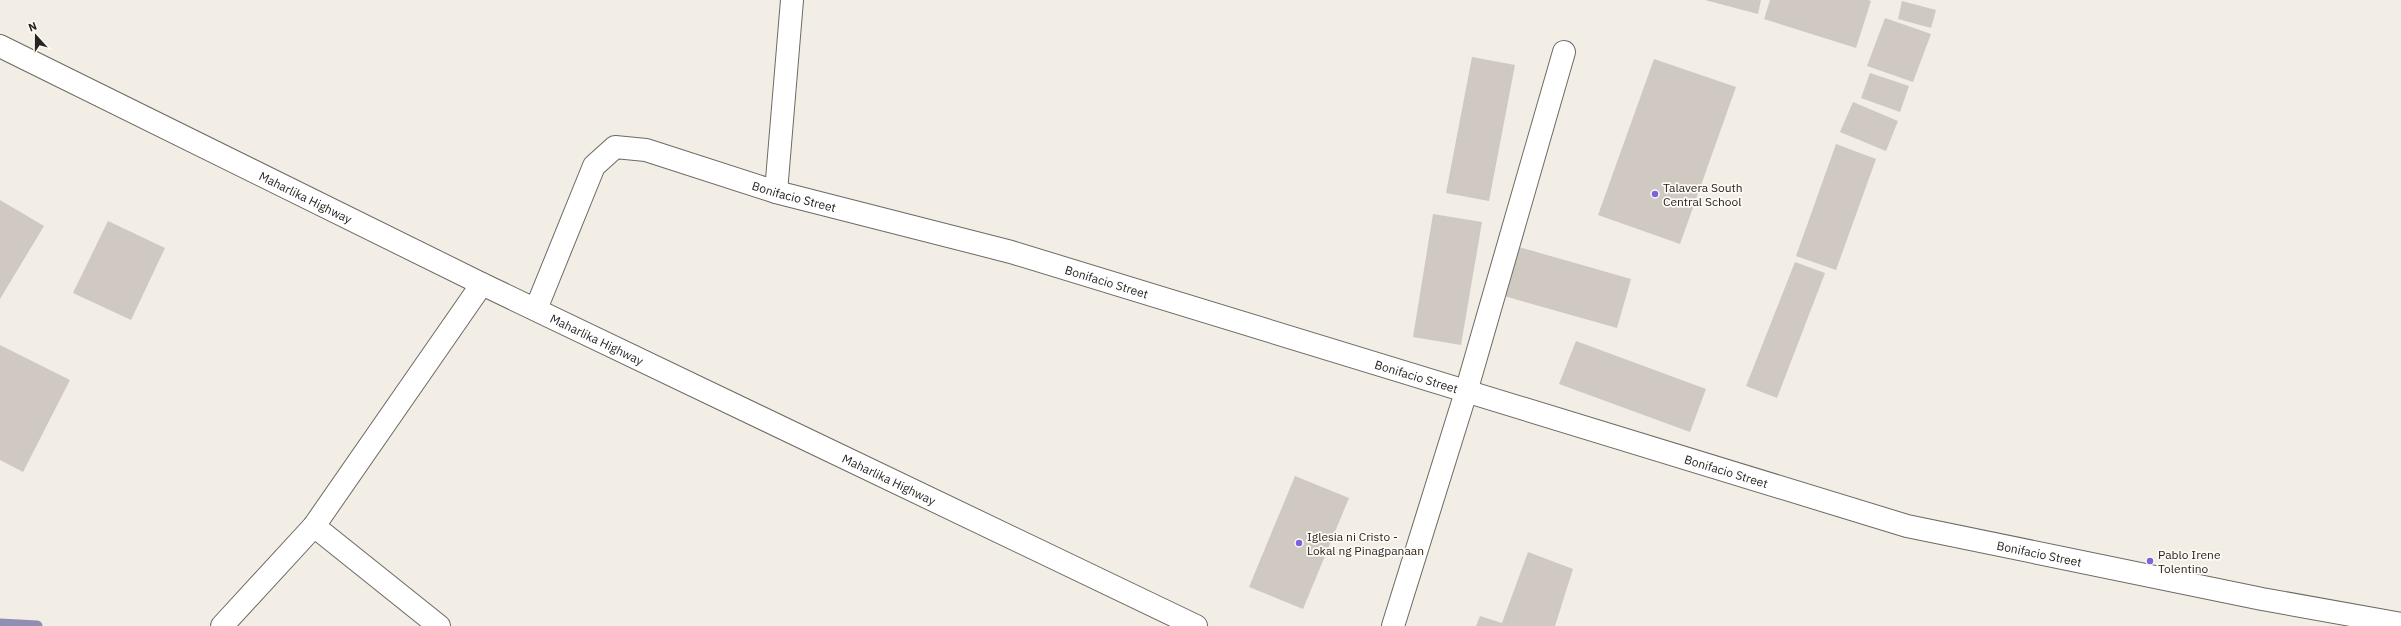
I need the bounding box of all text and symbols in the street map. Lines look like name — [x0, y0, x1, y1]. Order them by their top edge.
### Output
north arrow — [16, 16, 56, 56]
text: N — [26, 19, 39, 35]
street label: Maharlika Highway — [257, 168, 355, 226]
street label: Bonifacio Street — [750, 177, 838, 215]
place label: Talavera South Central School — [1663, 180, 1743, 209]
marker: Talavera South Central School — [1650, 189, 1660, 199]
street label: Bonifacio Street — [1063, 261, 1150, 301]
street label: Maharlika Highway — [548, 310, 646, 368]
street label: Bonifacio Street — [1373, 356, 1460, 396]
street label: Maharlika Highway — [840, 450, 938, 508]
street label: Bonifacio Street — [1683, 451, 1770, 491]
place label: Iglesia ni Cristo - Lokal ng Pinagpanaan — [1307, 529, 1424, 558]
street label: Bonifacio Street — [1996, 537, 2083, 569]
marker: Iglesia ni Cristo - Lokal ng Pinagpanaan — [1294, 538, 1304, 548]
place label: Pablo Irene Tolentino — [2158, 547, 2221, 576]
marker: Pablo Irene Tolentino — [2145, 556, 2155, 566]

